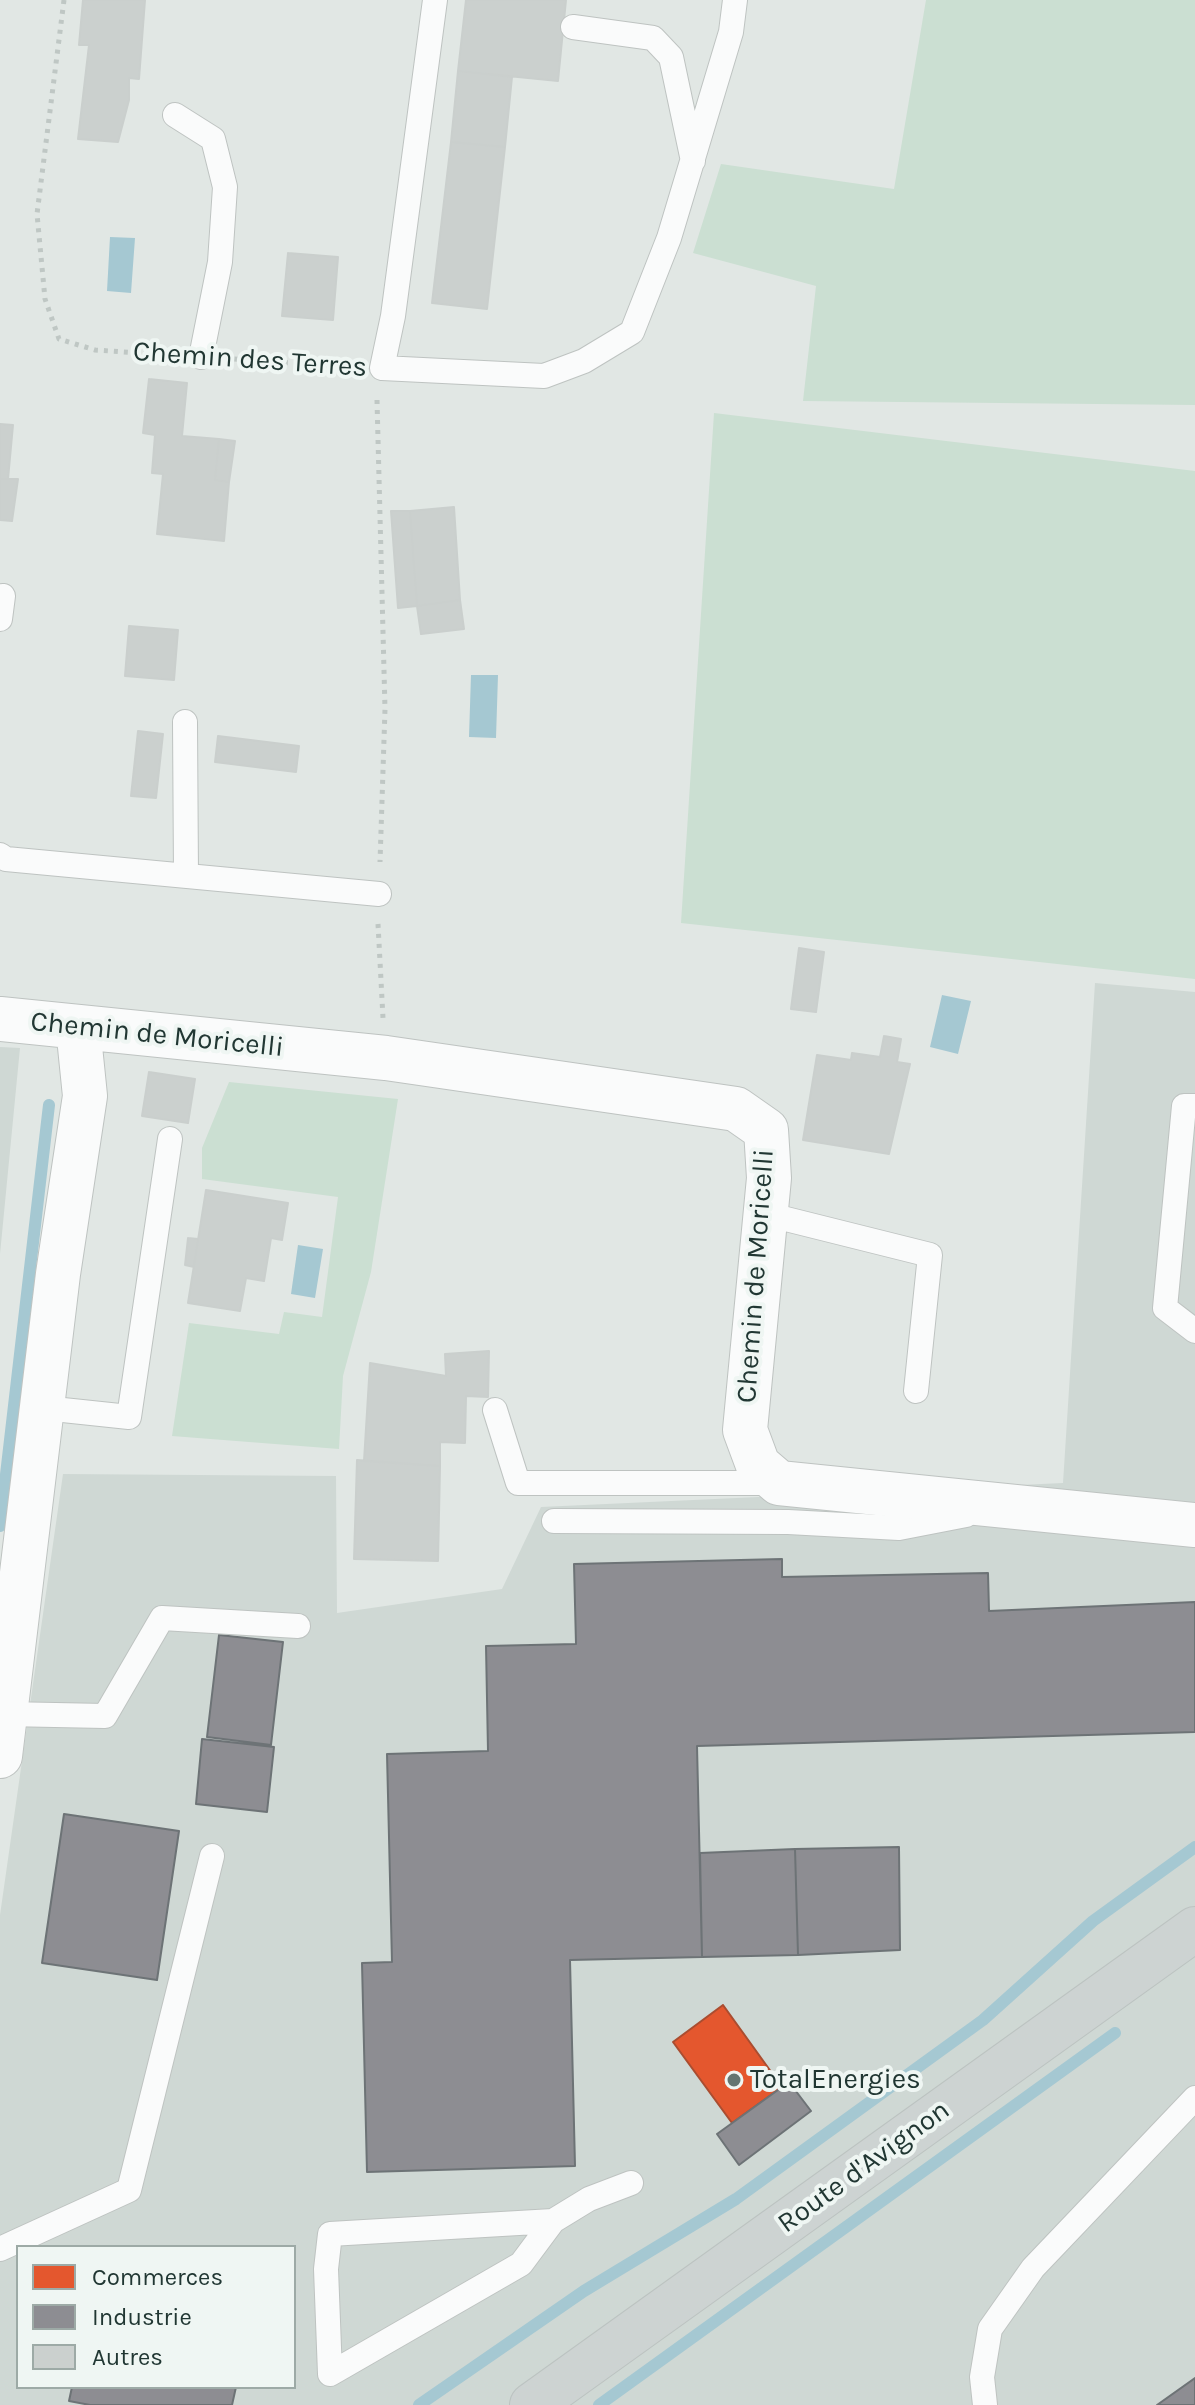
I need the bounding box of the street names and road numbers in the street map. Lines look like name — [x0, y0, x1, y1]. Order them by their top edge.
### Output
street label: Chemin des Terres — [132, 335, 368, 385]
street label: Chemin de Moricelli — [29, 1005, 285, 1065]
street label: Chemin de Moricelli — [730, 1148, 782, 1404]
street label: Route d'Avignon — [772, 2093, 956, 2241]

